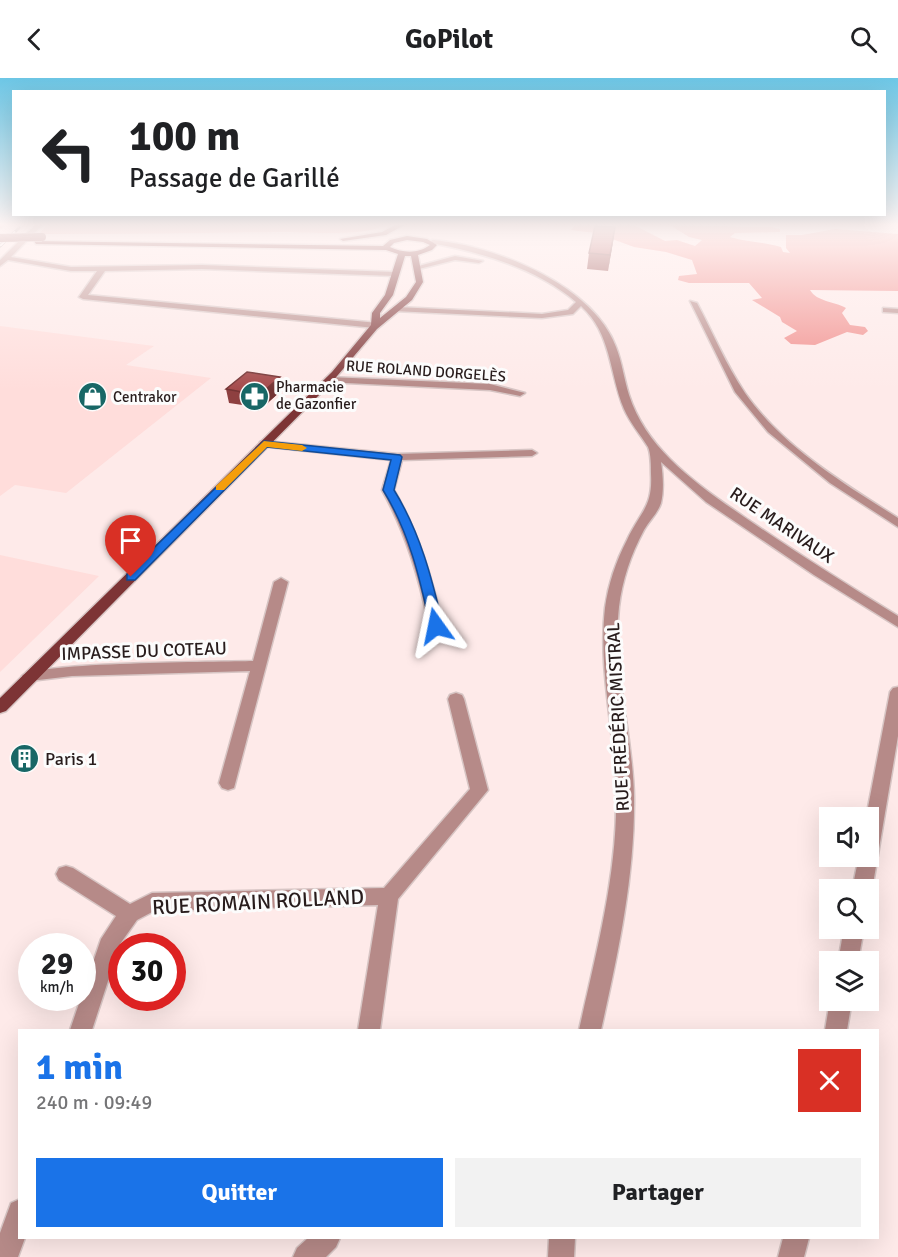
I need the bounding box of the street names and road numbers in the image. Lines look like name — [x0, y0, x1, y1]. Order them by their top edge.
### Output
street label: RUE ROLAND DORGELÈS — [345, 355, 507, 386]
street label: RUE MARIVAUX — [726, 482, 839, 568]
street label: RUE FRÉDÉRIC MISTRAL — [602, 622, 634, 812]
street label: IMPASSE DU COTEAU — [61, 637, 227, 665]
street label: RUE ROMAIN ROLLAND — [151, 883, 365, 921]

